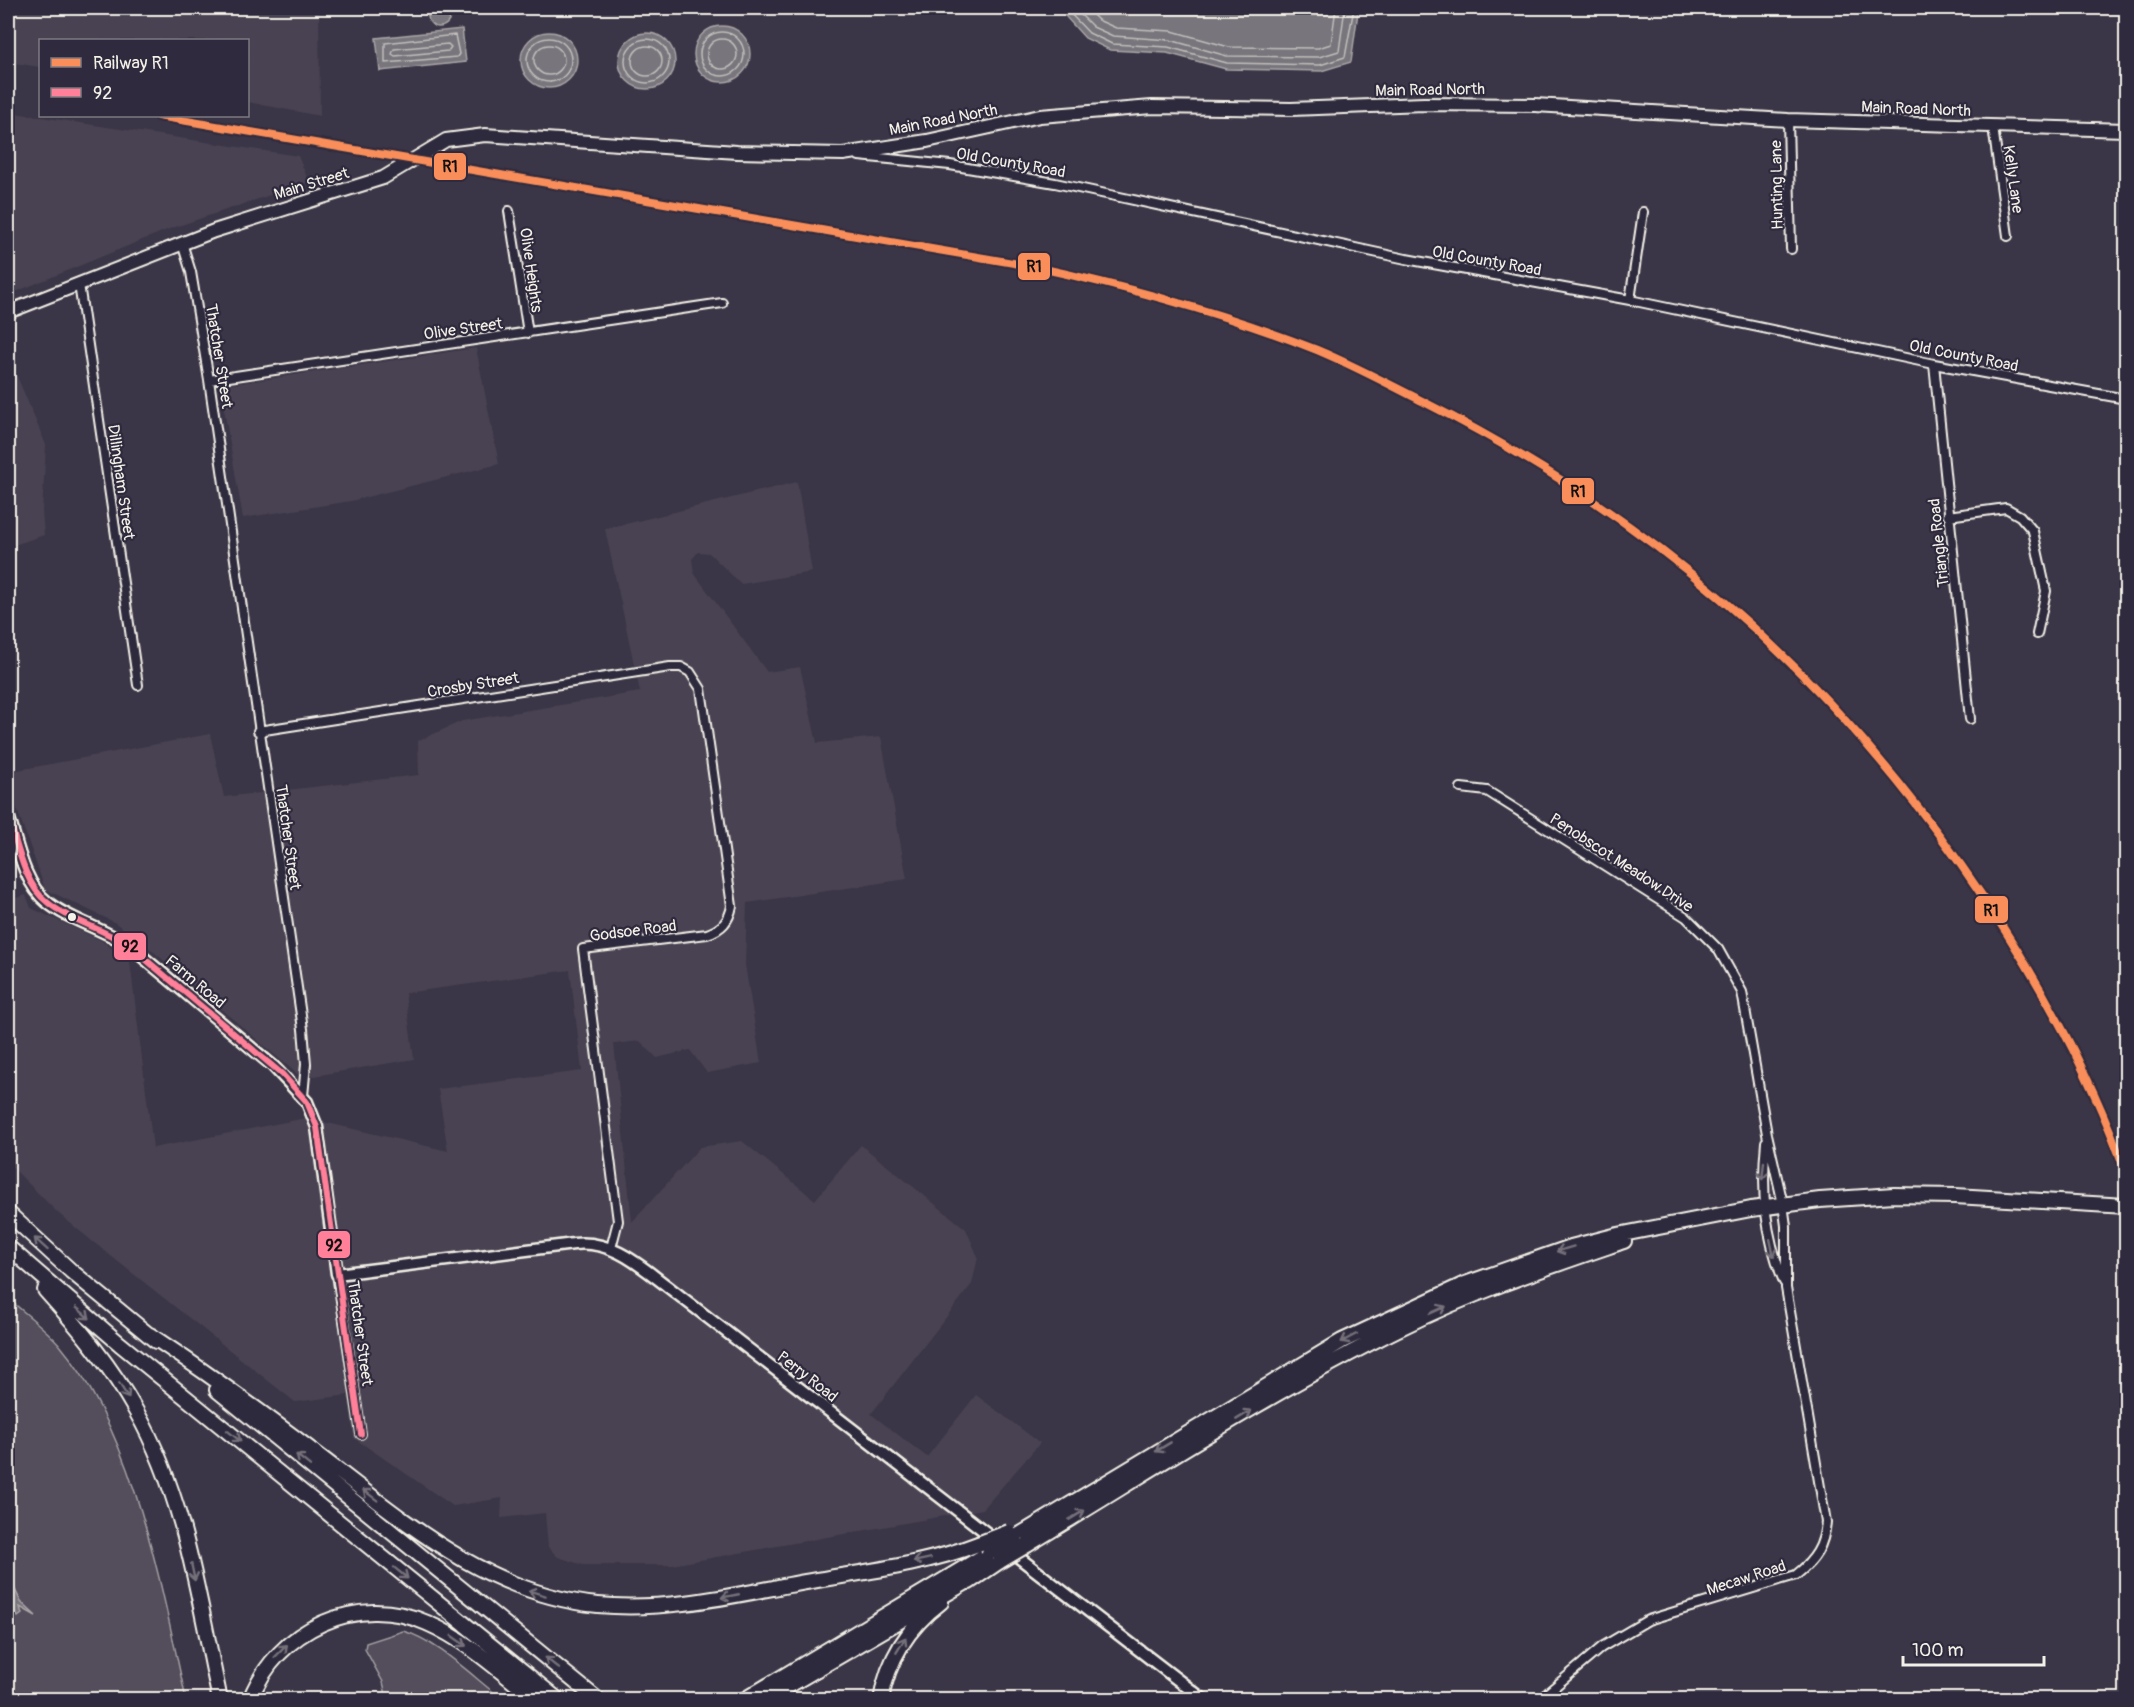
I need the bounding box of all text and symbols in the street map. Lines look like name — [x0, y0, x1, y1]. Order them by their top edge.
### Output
legend — [39, 39, 249, 117]
text: Railway R1 — [93, 52, 169, 75]
street label: Main Road North — [1375, 79, 1485, 101]
text: 92 — [93, 82, 112, 105]
street label: Main Road North — [1861, 97, 1971, 121]
street label: Main Road North — [887, 100, 999, 140]
street label: Hunting Lane — [1766, 140, 1788, 230]
street label: Old County Road — [955, 144, 1067, 182]
street label: Kelly Lane — [1998, 144, 2028, 214]
line badge: R1 — [433, 152, 467, 181]
text: R1 — [442, 157, 458, 177]
street label: Main Street — [271, 163, 352, 205]
street label: Olive Heights — [515, 226, 547, 314]
street label: Old County Road — [1431, 242, 1543, 280]
line badge: R1 — [1017, 252, 1051, 281]
text: R1 — [1026, 257, 1042, 277]
street label: Thatcher Street — [201, 302, 237, 411]
street label: Olive Street — [423, 313, 504, 344]
street label: Old County Road — [1908, 336, 2020, 376]
street label: Dillingham Street — [103, 423, 139, 542]
line badge: R1 — [1561, 477, 1595, 505]
text: R1 — [1570, 482, 1586, 502]
street label: Triangle Road — [1924, 497, 1954, 588]
street label: Crosby Street — [426, 668, 521, 702]
street label: Thatcher Street — [271, 783, 305, 892]
street label: Penobscot Meadow Drive — [1546, 809, 1697, 917]
line badge: R1 — [1974, 895, 2009, 924]
text: R1 — [1983, 901, 1999, 921]
unlabelled marker — [66, 911, 78, 923]
street label: Godsoe Road — [589, 916, 678, 946]
line badge: 92 — [113, 932, 147, 961]
text: 92 — [121, 937, 139, 957]
street label: Farm Road — [161, 951, 230, 1013]
one-way arrow — [1757, 1160, 1768, 1180]
line badge: 92 — [317, 1230, 351, 1259]
text: 92 — [325, 1236, 343, 1256]
one-way arrow — [33, 1237, 48, 1251]
one-way arrow — [1767, 1238, 1778, 1258]
one-way arrow — [1556, 1244, 1575, 1255]
street label: Thatcher Street — [343, 1279, 377, 1388]
one-way arrow — [1428, 1304, 1447, 1315]
one-way arrow — [75, 1306, 90, 1320]
one-way arrow — [1340, 1332, 1358, 1344]
street label: Perry Road — [773, 1347, 842, 1407]
one-way arrow — [119, 1382, 131, 1399]
one-way arrow — [1235, 1408, 1252, 1420]
one-way arrow — [226, 1430, 242, 1443]
one-way arrow — [1155, 1441, 1172, 1453]
one-way arrow — [295, 1454, 311, 1467]
one-way arrow — [363, 1488, 379, 1501]
one-way arrow — [1068, 1508, 1085, 1520]
one-way arrow — [913, 1555, 932, 1566]
street label: Mecaw Road — [1704, 1556, 1789, 1600]
one-way arrow — [188, 1562, 199, 1582]
one-way arrow — [393, 1566, 409, 1579]
one-way arrow — [528, 1586, 547, 1597]
one-way arrow — [721, 1591, 740, 1602]
scale bar — [1903, 1629, 2044, 1667]
one-way arrow — [450, 1635, 467, 1647]
one-way arrow — [895, 1637, 907, 1654]
text: 100 m — [1912, 1639, 1964, 1662]
one-way arrow — [274, 1643, 289, 1658]
one-way arrow — [544, 1656, 560, 1669]

